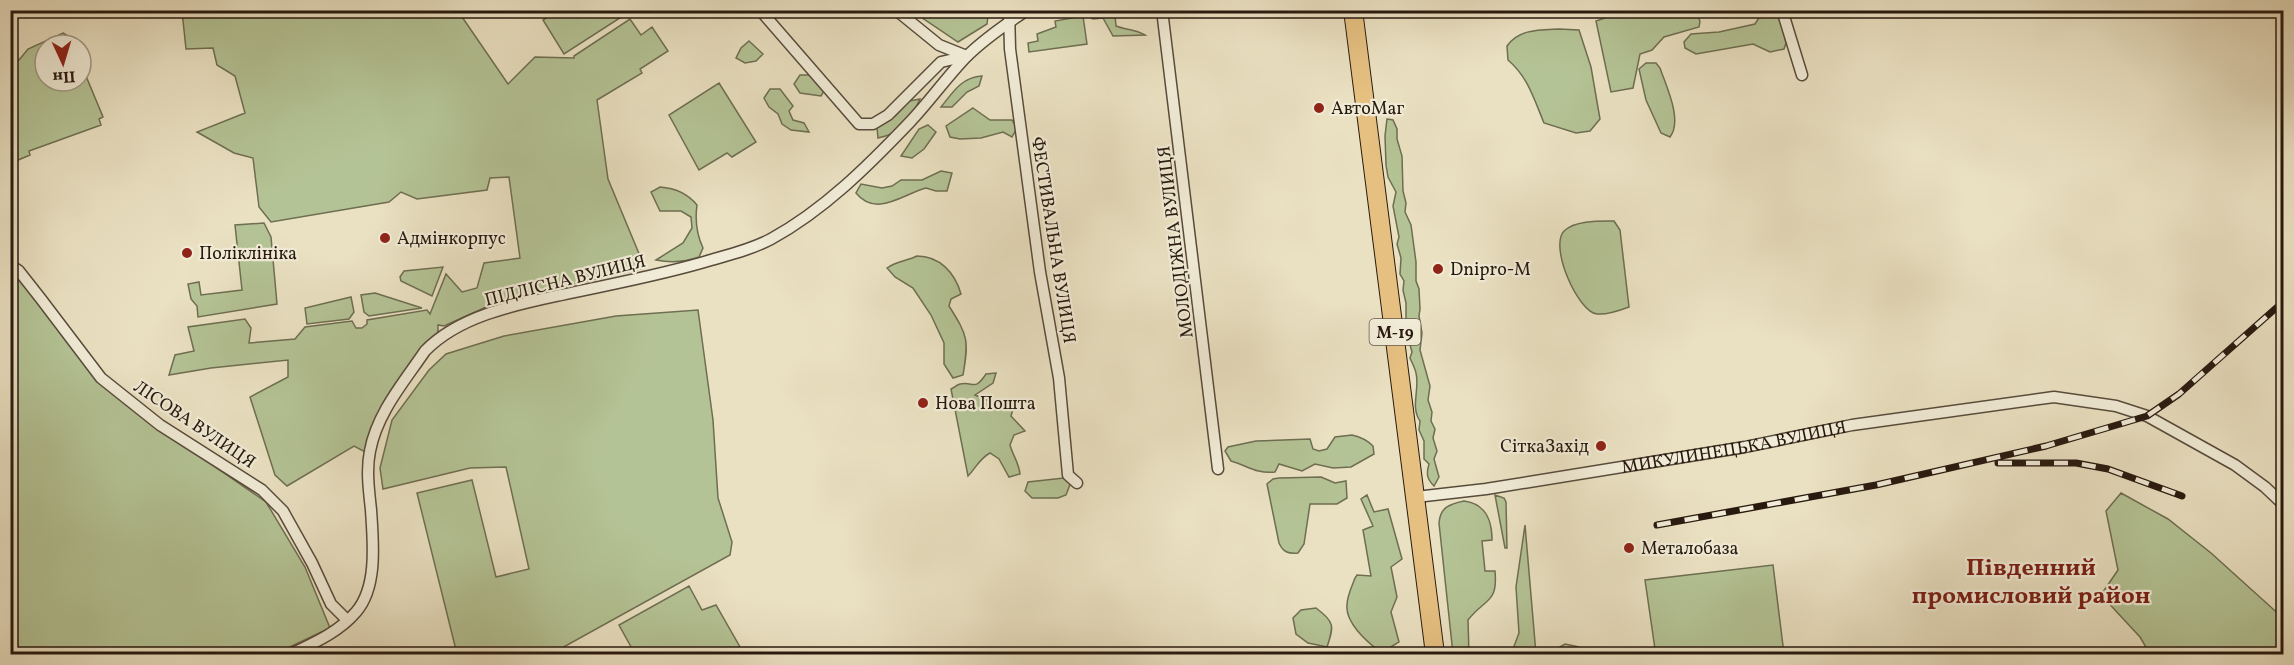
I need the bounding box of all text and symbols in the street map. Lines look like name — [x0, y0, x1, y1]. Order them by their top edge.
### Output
north arrow — [33, 33, 93, 93]
text: Пн — [52, 64, 76, 88]
place label: АвтоМаг — [1331, 97, 1404, 122]
marker: АвтоМаг — [1312, 101, 1326, 115]
street label: ФЕСТИВАЛЬНА ВУЛИЦЯ — [1024, 135, 1081, 345]
street label: МОЛОДІЖНА ВУЛИЦЯ — [1152, 144, 1201, 339]
place label: Адмінкорпус — [397, 227, 506, 252]
marker: Адмінкорпус — [378, 231, 392, 245]
place label: Поліклініка — [199, 242, 297, 267]
marker: Поліклініка — [180, 246, 194, 260]
street label: ПІДЛІСНА ВУЛИЦЯ — [482, 249, 649, 314]
place label: Dnipro-M — [1450, 258, 1531, 283]
marker: Dnipro-M — [1431, 262, 1445, 276]
road number: М-19 — [1370, 319, 1420, 345]
street label: ЛІСОВА ВУЛИЦЯ — [128, 375, 260, 475]
place label: Нова Пошта — [935, 392, 1036, 417]
marker: Нова Пошта — [916, 396, 930, 410]
street label: МИКУЛИНЕЦЬКА ВУЛИЦЯ — [1620, 415, 1849, 481]
place label: СіткаЗахід — [1500, 435, 1589, 460]
marker: СіткаЗахід — [1594, 439, 1608, 453]
place label: Металобаза — [1641, 537, 1739, 562]
marker: Металобаза — [1622, 541, 1636, 555]
district label: Південний промисловий район — [1912, 552, 2150, 614]

